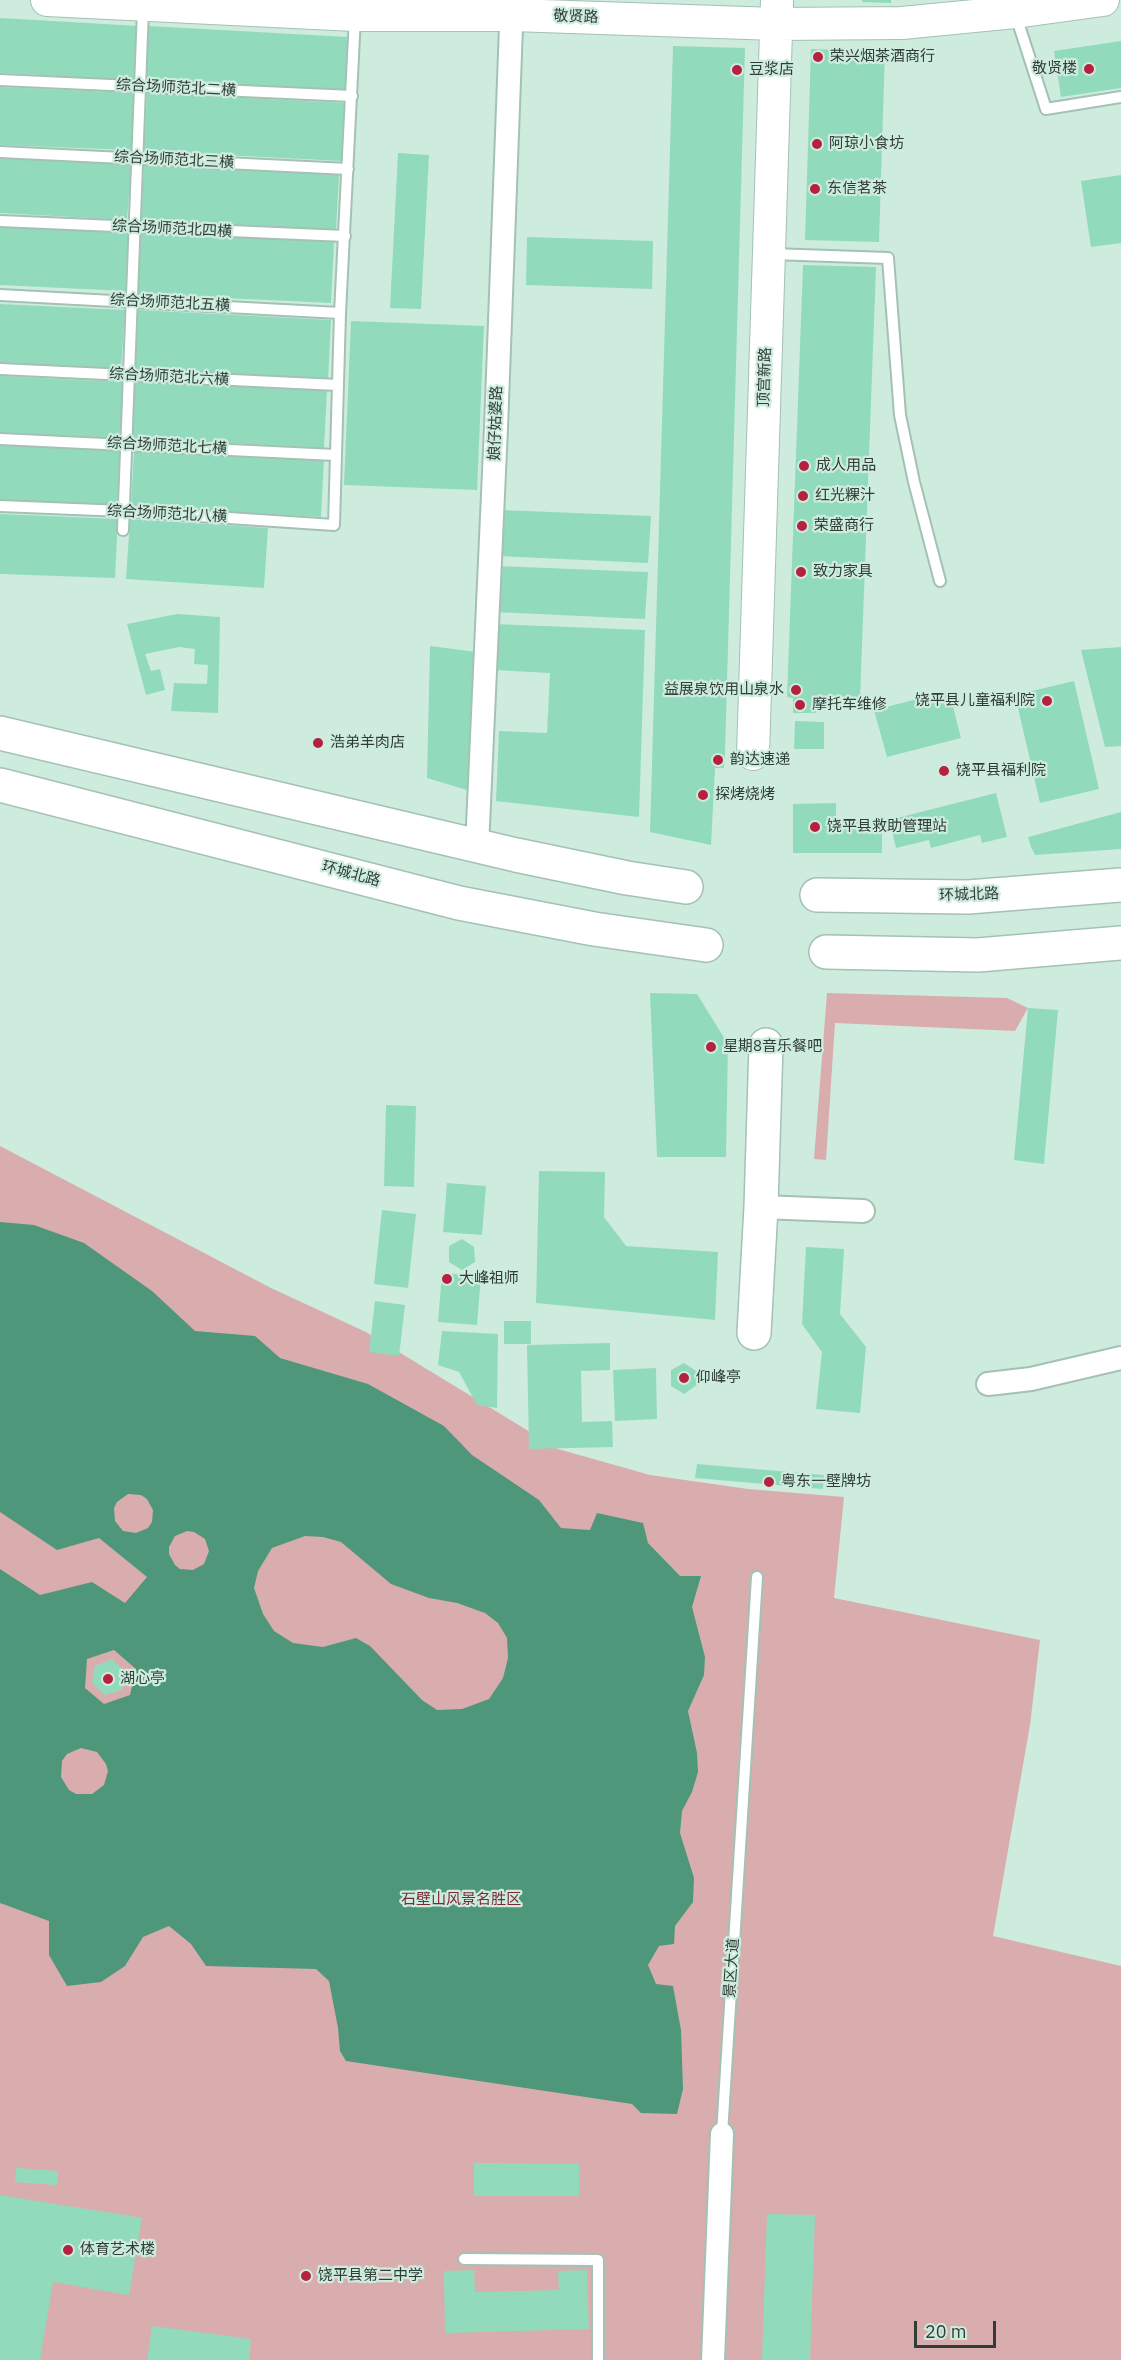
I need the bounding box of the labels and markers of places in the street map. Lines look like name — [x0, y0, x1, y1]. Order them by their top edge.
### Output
place label: 荣兴烟茶酒商行 — [830, 48, 935, 66]
marker: 荣兴烟茶酒商行 — [811, 50, 825, 64]
place label: 敬贤楼 — [1032, 60, 1077, 78]
place label: 豆浆店 — [749, 61, 794, 79]
marker: 敬贤楼 — [1082, 62, 1096, 76]
marker: 豆浆店 — [730, 63, 744, 77]
place label: 阿琼小食坊 — [829, 135, 904, 153]
marker: 阿琼小食坊 — [810, 137, 824, 151]
place label: 东信茗茶 — [827, 180, 887, 198]
marker: 东信茗茶 — [808, 182, 822, 196]
place label: 成人用品 — [816, 457, 876, 475]
marker: 成人用品 — [797, 459, 811, 473]
place label: 红光粿汁 — [815, 487, 875, 505]
marker: 红光粿汁 — [796, 489, 810, 503]
place label: 荣盛商行 — [814, 517, 874, 535]
marker: 荣盛商行 — [795, 519, 809, 533]
place label: 致力家具 — [813, 563, 873, 581]
marker: 致力家具 — [794, 565, 808, 579]
place label: 益展泉饮用山泉水 — [664, 681, 784, 699]
marker: 益展泉饮用山泉水 — [789, 683, 803, 697]
place label: 饶平县儿童福利院 — [915, 692, 1035, 710]
marker: 饶平县儿童福利院 — [1040, 694, 1054, 708]
place label: 摩托车维修 — [812, 696, 887, 714]
marker: 摩托车维修 — [793, 698, 807, 712]
place label: 浩弟羊肉店 — [330, 734, 405, 752]
marker: 浩弟羊肉店 — [311, 736, 325, 750]
place label: 韵达速递 — [730, 751, 790, 769]
marker: 韵达速递 — [711, 753, 725, 767]
place label: 饶平县福利院 — [956, 762, 1046, 780]
marker: 饶平县福利院 — [937, 764, 951, 778]
place label: 探烤烧烤 — [715, 786, 775, 804]
marker: 探烤烧烤 — [696, 788, 710, 802]
place label: 饶平县救助管理站 — [827, 818, 947, 836]
marker: 饶平县救助管理站 — [808, 820, 822, 834]
place label: 星期8音乐餐吧 — [723, 1038, 822, 1056]
marker: 星期8音乐餐吧 — [704, 1040, 718, 1054]
place label: 大峰祖师 — [459, 1270, 519, 1288]
marker: 大峰祖师 — [440, 1272, 454, 1286]
place label: 仰峰亭 — [696, 1369, 741, 1387]
marker: 仰峰亭 — [677, 1371, 691, 1385]
place label: 粤东一壁牌坊 — [781, 1473, 871, 1491]
marker: 粤东一壁牌坊 — [762, 1475, 776, 1489]
place label: 湖心亭 — [120, 1670, 165, 1688]
marker: 湖心亭 — [101, 1672, 115, 1686]
place label: 体育艺术楼 — [80, 2241, 155, 2259]
marker: 体育艺术楼 — [61, 2243, 75, 2257]
place label: 饶平县第二中学 — [318, 2267, 423, 2285]
marker: 饶平县第二中学 — [299, 2269, 313, 2283]

